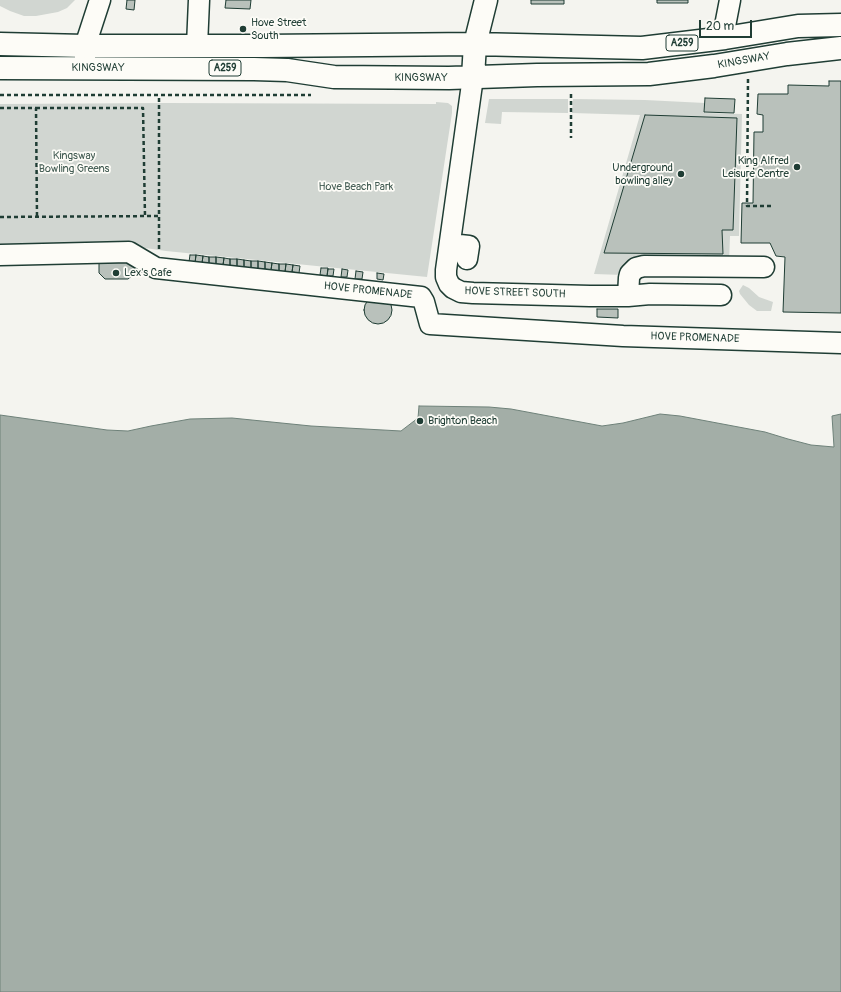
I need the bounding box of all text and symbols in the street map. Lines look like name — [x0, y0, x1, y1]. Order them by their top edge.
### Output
scale bar — [701, 12, 754, 38]
place label: Hove Street South — [251, 16, 306, 42]
text: 20 m — [706, 19, 734, 34]
marker: Hove Street South — [238, 24, 248, 34]
road number: A259 — [666, 35, 698, 51]
street label: KINGSWAY — [717, 50, 771, 72]
road number: A259 — [209, 60, 241, 76]
street label: KINGSWAY — [71, 61, 125, 75]
street label: KINGSWAY — [394, 71, 448, 85]
park label: Kingsway Bowling Greens — [39, 149, 109, 175]
place label: King Alfred Leisure Centre — [722, 154, 789, 180]
place label: Underground bowling alley — [612, 161, 673, 187]
marker: King Alfred Leisure Centre — [792, 162, 802, 172]
marker: Underground bowling alley — [676, 169, 686, 179]
park label: Hove Beach Park — [319, 180, 393, 194]
place label: Lex's Cafe — [124, 266, 172, 280]
marker: Lex's Cafe — [111, 268, 121, 278]
street label: HOVE PROMENADE — [323, 280, 413, 302]
street label: HOVE STREET SOUTH — [464, 285, 566, 301]
street label: HOVE PROMENADE — [650, 330, 740, 346]
place label: Brighton Beach — [428, 414, 497, 428]
marker: Brighton Beach — [415, 416, 425, 426]

